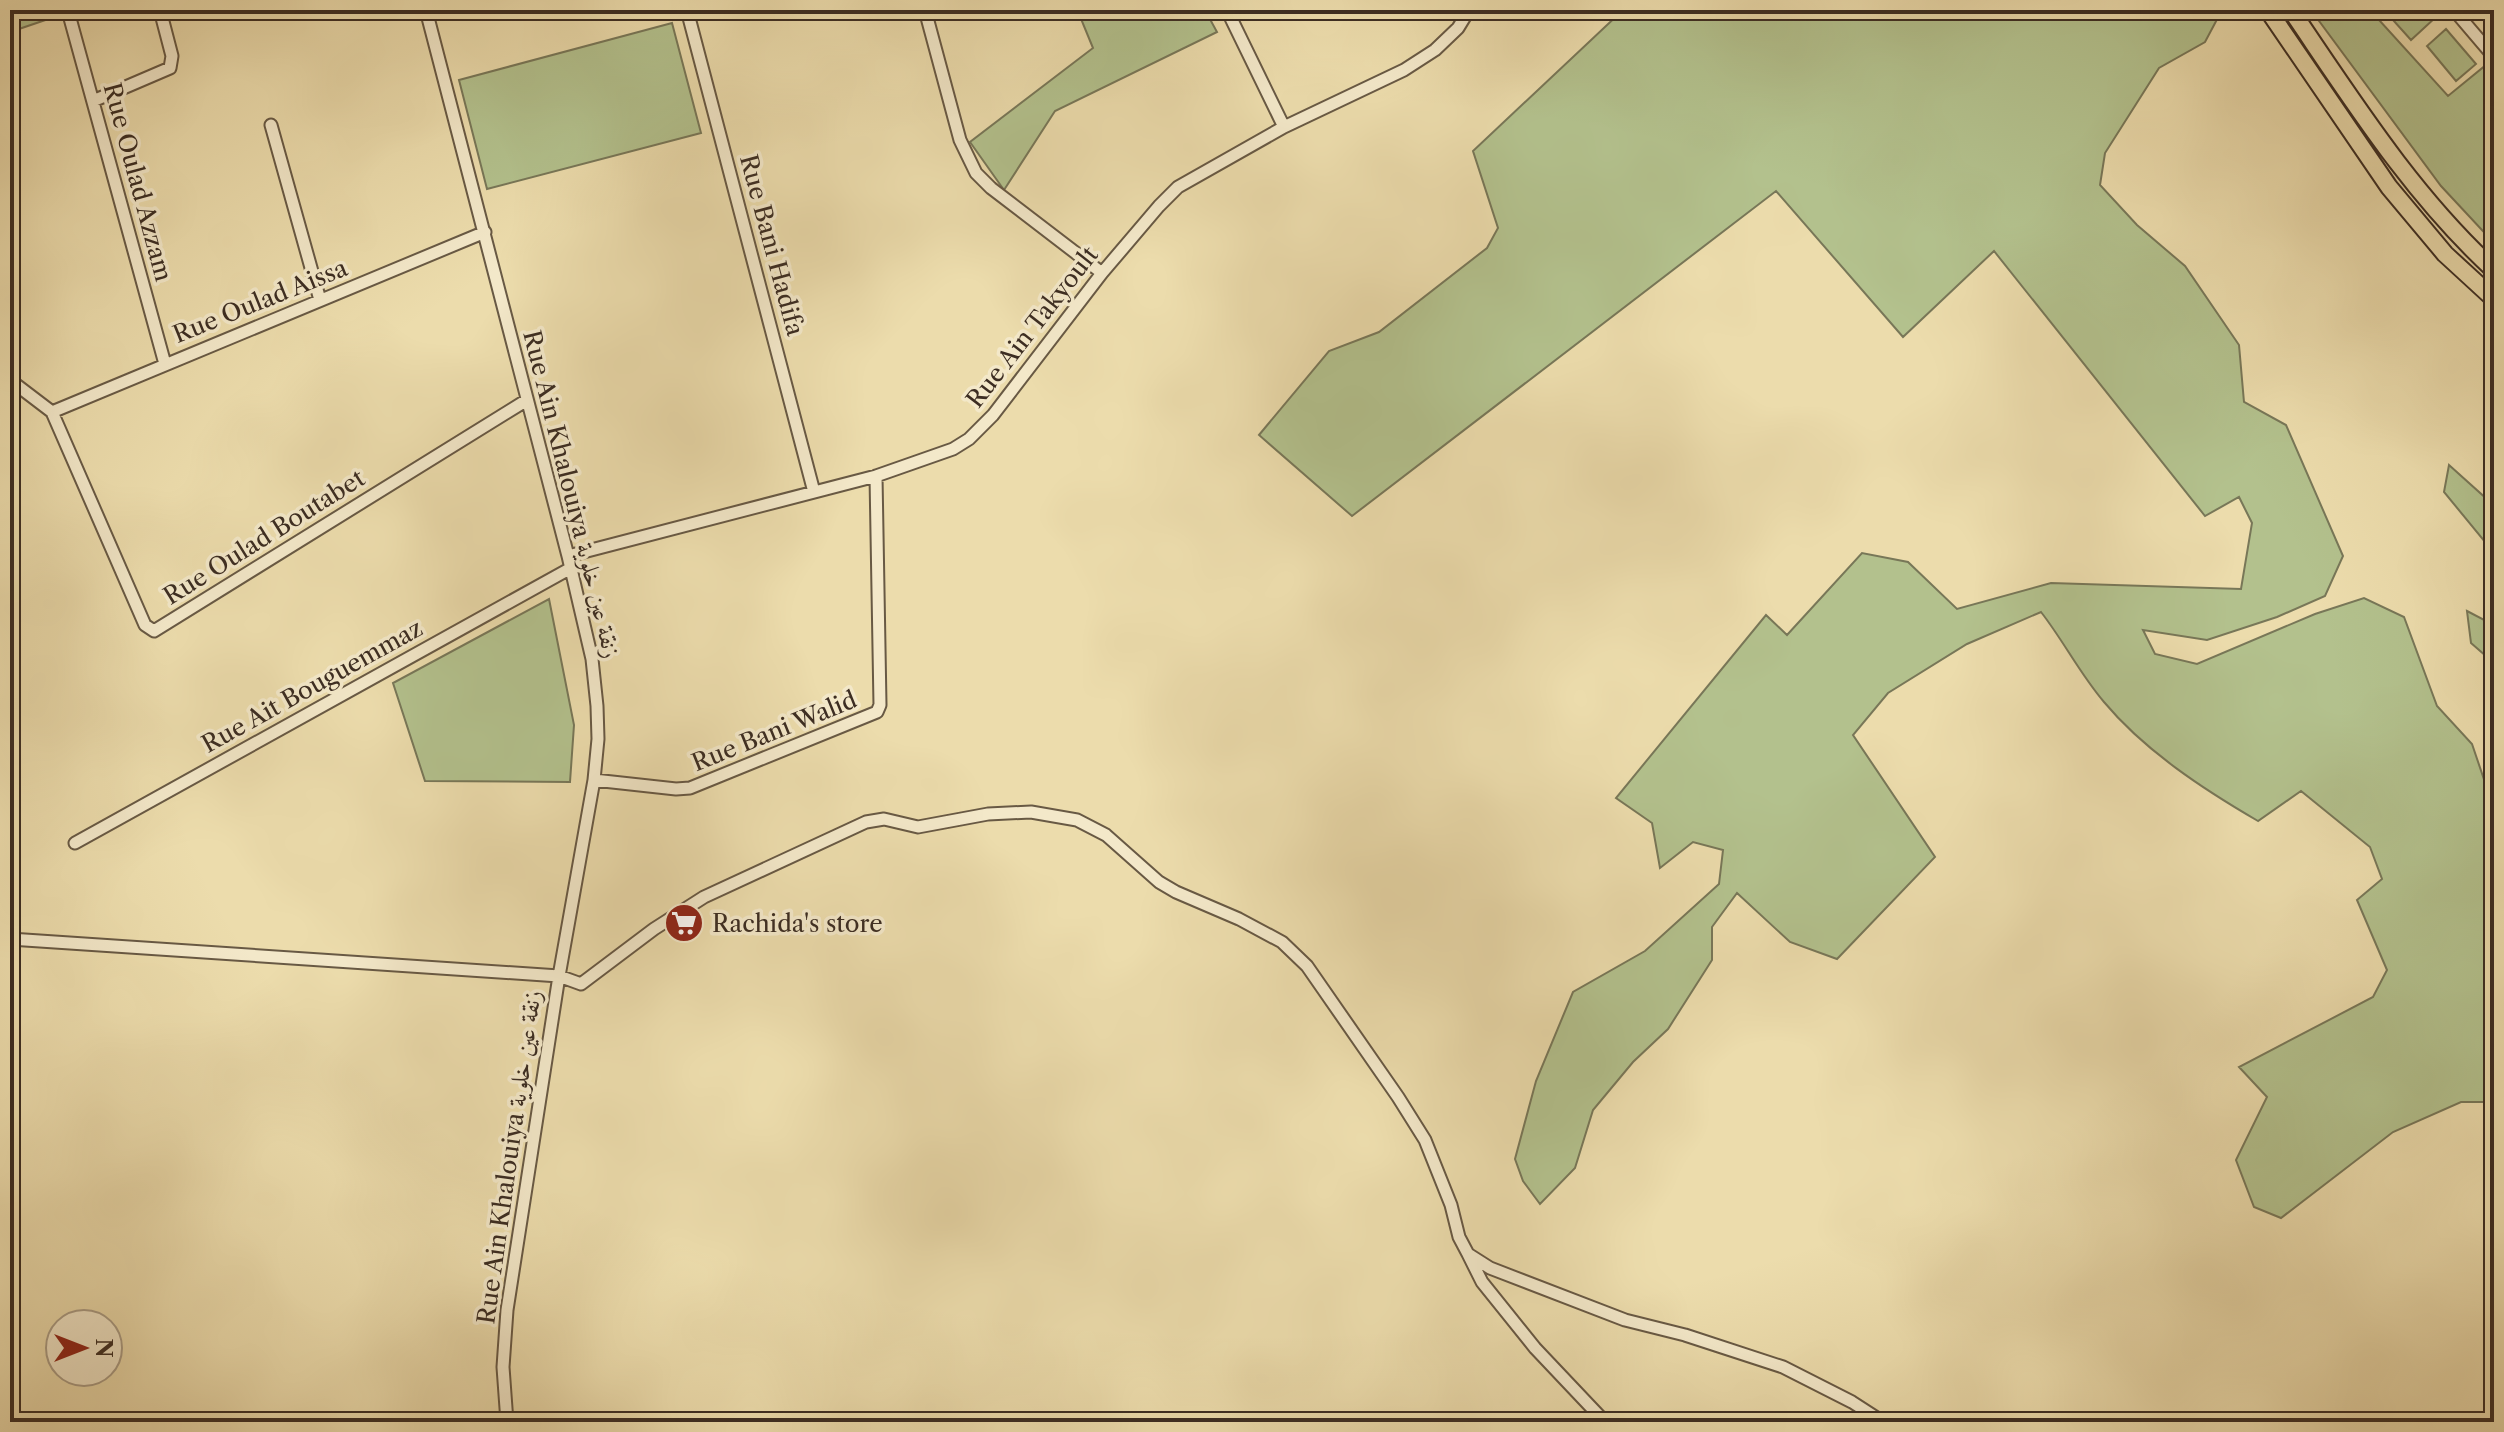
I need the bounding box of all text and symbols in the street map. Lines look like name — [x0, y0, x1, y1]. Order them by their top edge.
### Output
street label: Rue Oulad Azzam — [98, 80, 178, 284]
street label: Rue Bani Hadifa — [734, 151, 810, 339]
street label: Rue Ain Takyoult — [960, 240, 1104, 413]
street label: Rue Oulad Aissa — [169, 253, 352, 349]
street label: Rue Ain Khalouiya زنقة عين خلوية — [516, 327, 627, 661]
street label: Rue Oulad Boutabet — [158, 463, 370, 611]
street label: Rue Ait Bouguemmaz — [197, 613, 427, 759]
street label: Rue Bani Walid — [687, 685, 861, 777]
supermarket icon: Rachida's store — [663, 902, 705, 944]
place label: Rachida's store — [712, 909, 883, 938]
street label: Rue Ain Khalouiya زنقة عين خلوية — [471, 988, 548, 1326]
north arrow — [44, 1308, 124, 1388]
text: N — [90, 1338, 117, 1358]

